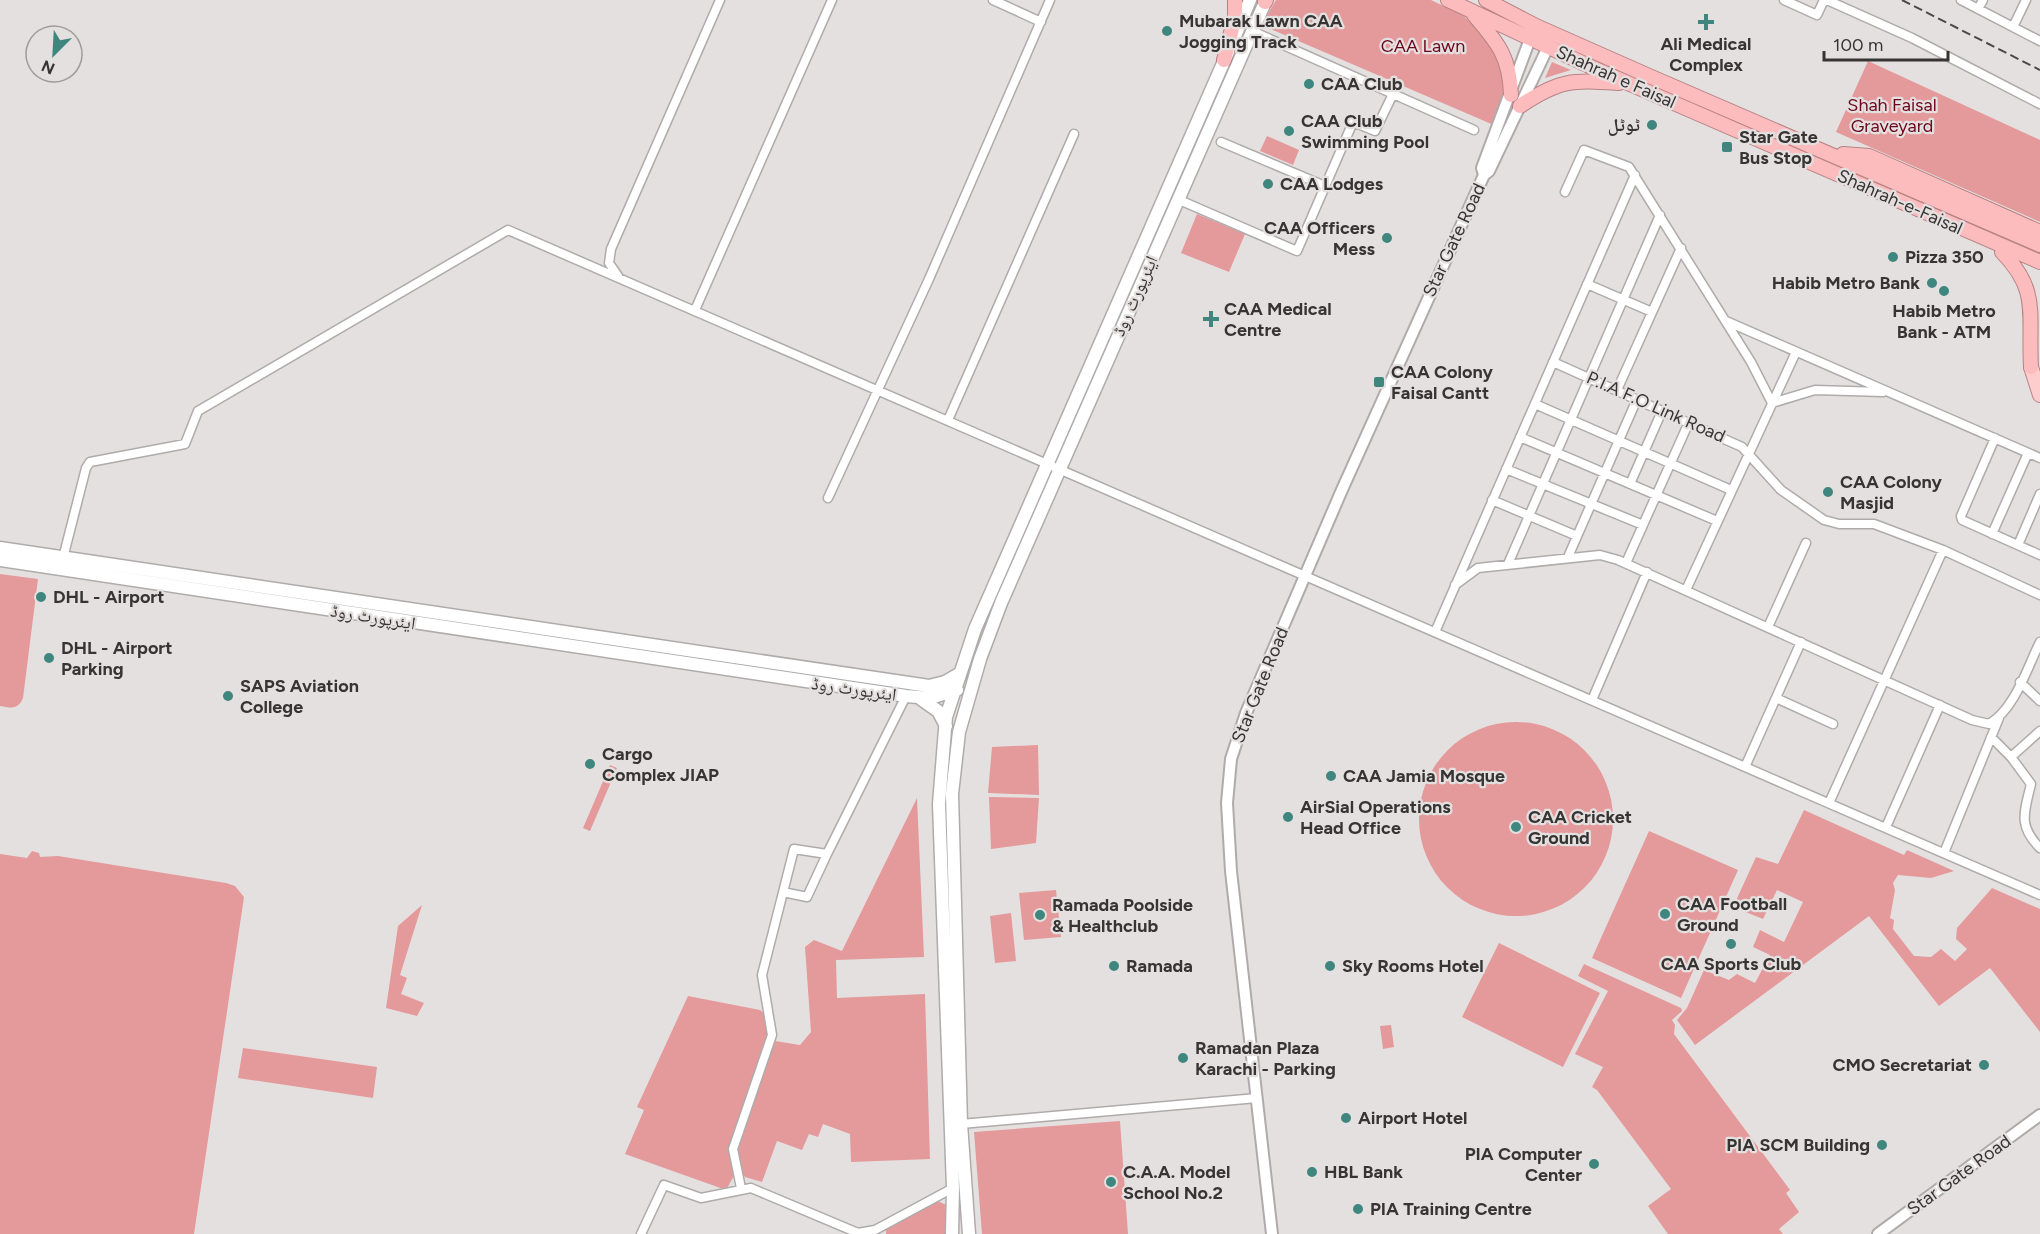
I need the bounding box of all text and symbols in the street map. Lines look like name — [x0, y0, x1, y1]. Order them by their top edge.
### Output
place label: Mubarak Lawn CAA Jogging Track — [1179, 10, 1343, 53]
marker: Ali Medical Complex — [1697, 13, 1715, 31]
north arrow — [24, 24, 84, 84]
marker: Mubarak Lawn CAA Jogging Track — [1160, 24, 1174, 38]
scale bar — [1824, 24, 1948, 62]
place label: Ali Medical Complex — [1661, 33, 1751, 76]
text: 100 m — [1833, 34, 1883, 56]
park label: CAA Lawn — [1381, 35, 1465, 57]
street label: Shahrah e Faisal — [1553, 41, 1679, 113]
text: N — [39, 56, 58, 78]
place label: CAA Club — [1321, 73, 1403, 95]
marker: CAA Club — [1302, 77, 1316, 91]
park label: Shah Faisal Graveyard — [1847, 94, 1937, 137]
place label: CAA Club Swimming Pool — [1301, 110, 1429, 153]
place label: ٹوٹل — [1608, 114, 1640, 136]
marker: ٹوٹل — [1645, 118, 1659, 132]
marker: CAA Club Swimming Pool — [1282, 124, 1296, 138]
place label: Star Gate Bus Stop — [1739, 126, 1818, 169]
marker: Star Gate Bus Stop — [1720, 140, 1734, 154]
street label: Shahrah-e-Faisal — [1834, 164, 1966, 240]
place label: CAA Lodges — [1280, 173, 1384, 195]
marker: CAA Lodges — [1261, 177, 1275, 191]
street label: Star Gate Road — [1418, 180, 1490, 300]
place label: CAA Officers Mess — [1264, 217, 1376, 260]
marker: CAA Officers Mess — [1380, 231, 1394, 245]
place label: Pizza 350 — [1905, 246, 1984, 268]
marker: Pizza 350 — [1886, 250, 1900, 264]
street label: ایئرپورٹ روڈ — [1108, 252, 1163, 340]
place label: Habib Metro Bank — [1772, 272, 1920, 294]
marker: Habib Metro Bank — [1925, 276, 1939, 290]
marker: Habib Metro Bank - ATM — [1937, 284, 1951, 298]
place label: CAA Medical Centre — [1224, 298, 1332, 341]
place label: Habib Metro Bank - ATM — [1892, 300, 1996, 343]
marker: CAA Medical Centre — [1202, 310, 1220, 328]
place label: CAA Colony Faisal Cantt — [1391, 361, 1493, 404]
street label: P.I.A F.O Link Road — [1583, 367, 1729, 447]
marker: CAA Colony Faisal Cantt — [1372, 375, 1386, 389]
place label: CAA Colony Masjid — [1840, 471, 1942, 514]
marker: CAA Colony Masjid — [1821, 485, 1835, 499]
place label: DHL - Airport — [53, 586, 164, 608]
marker: DHL - Airport — [34, 590, 48, 604]
street label: ایئرپورٹ روڈ — [329, 599, 417, 635]
street label: Star Gate Road — [1227, 624, 1293, 746]
place label: DHL - Airport Parking — [61, 637, 172, 680]
marker: DHL - Airport Parking — [42, 651, 56, 665]
street label: ایئرپورٹ روڈ — [810, 672, 898, 706]
place label: SAPS Aviation College — [240, 675, 359, 718]
marker: SAPS Aviation College — [221, 689, 235, 703]
place label: Cargo Complex JIAP — [602, 743, 719, 786]
marker: Cargo Complex JIAP — [583, 757, 597, 771]
place label: CAA Jamia Mosque — [1343, 765, 1505, 787]
marker: CAA Jamia Mosque — [1324, 769, 1338, 783]
place label: AirSial Operations Head Office — [1300, 796, 1451, 839]
place label: CAA Cricket Ground — [1528, 806, 1632, 849]
marker: AirSial Operations Head Office — [1281, 810, 1295, 824]
marker: CAA Cricket Ground — [1509, 820, 1523, 834]
place label: CAA Football Ground — [1677, 893, 1787, 936]
place label: Ramada Poolside & Healthclub — [1052, 894, 1193, 937]
marker: CAA Football Ground — [1658, 907, 1672, 921]
marker: Ramada Poolside & Healthclub — [1033, 908, 1047, 922]
marker: CAA Sports Club — [1724, 937, 1738, 951]
place label: CAA Sports Club — [1661, 953, 1801, 975]
place label: Ramada — [1126, 955, 1193, 977]
place label: Sky Rooms Hotel — [1342, 955, 1484, 977]
marker: Ramada — [1107, 959, 1121, 973]
marker: Sky Rooms Hotel — [1323, 959, 1337, 973]
place label: Ramadan Plaza Karachi - Parking — [1195, 1037, 1336, 1080]
marker: Ramadan Plaza Karachi - Parking — [1176, 1051, 1190, 1065]
place label: CMO Secretariat — [1833, 1054, 1972, 1076]
marker: CMO Secretariat — [1977, 1058, 1991, 1072]
place label: Airport Hotel — [1358, 1107, 1467, 1129]
marker: Airport Hotel — [1339, 1111, 1353, 1125]
street label: Star Gate Road — [1903, 1130, 2015, 1220]
place label: PIA SCM Building — [1726, 1134, 1870, 1156]
marker: PIA SCM Building — [1875, 1138, 1889, 1152]
place label: PIA Computer Center — [1465, 1143, 1582, 1186]
marker: PIA Computer Center — [1587, 1157, 1601, 1171]
place label: C.A.A. Model School No.2 — [1123, 1161, 1230, 1204]
place label: HBL Bank — [1324, 1161, 1403, 1183]
marker: HBL Bank — [1305, 1165, 1319, 1179]
marker: C.A.A. Model School No.2 — [1104, 1175, 1118, 1189]
place label: PIA Training Centre — [1370, 1198, 1532, 1220]
marker: PIA Training Centre — [1351, 1202, 1365, 1216]

